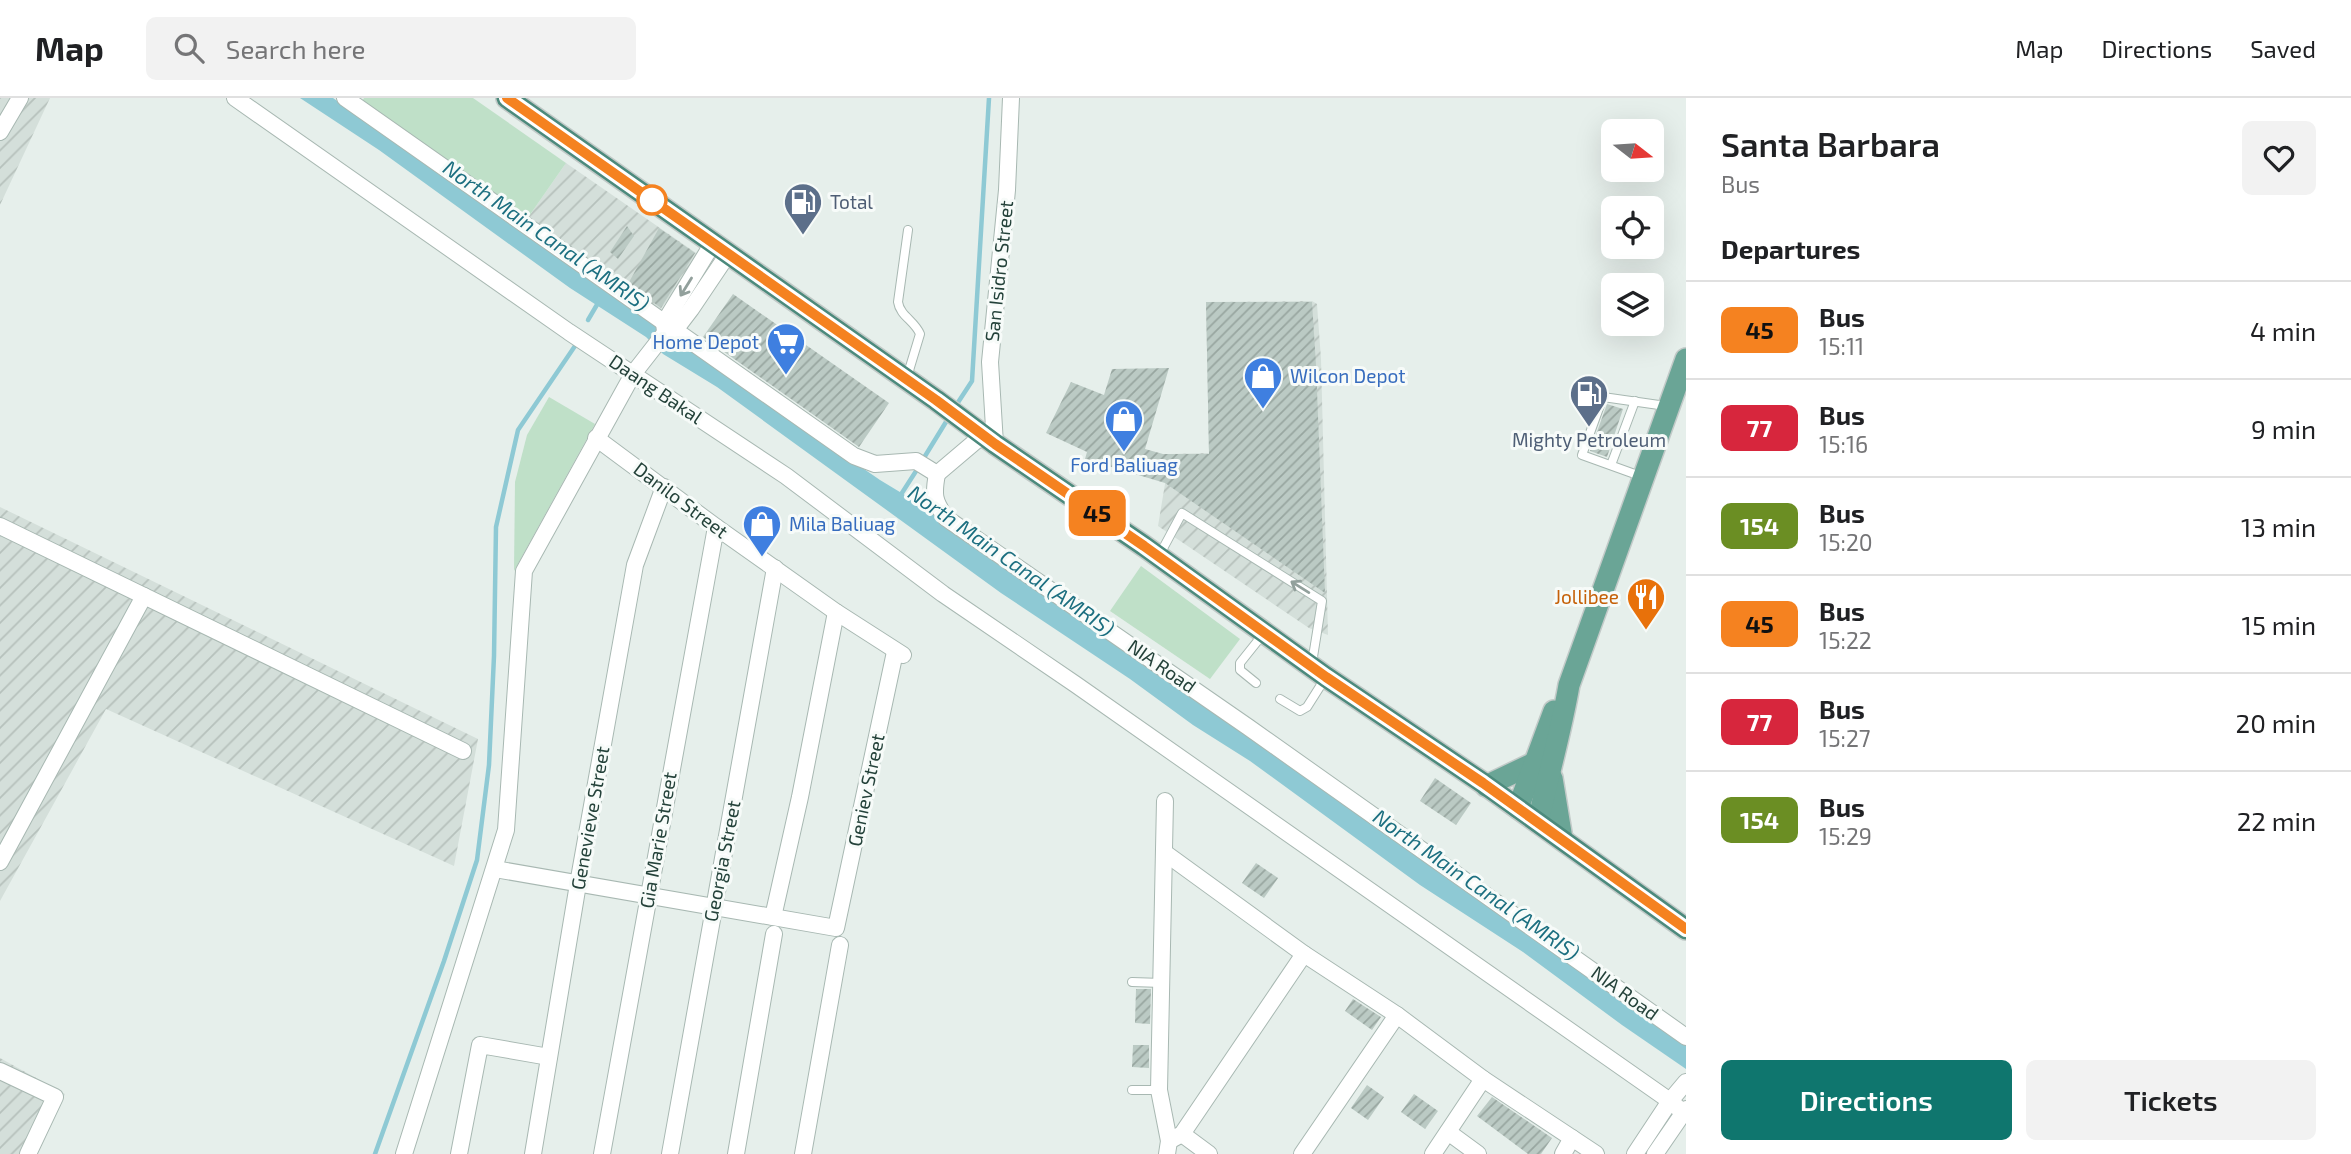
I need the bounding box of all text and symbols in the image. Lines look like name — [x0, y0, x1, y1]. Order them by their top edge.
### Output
search box — [146, 17, 636, 80]
text: Map — [35, 28, 104, 68]
icon: search — [170, 29, 208, 67]
text: Search here — [226, 33, 365, 64]
text: Map — [2015, 34, 2063, 63]
text: Directions — [2101, 34, 2212, 63]
text: Saved — [2250, 34, 2316, 63]
north arrow — [1601, 119, 1664, 182]
map controls — [1601, 119, 1664, 336]
button: heart — [2242, 121, 2316, 195]
text: Santa Barbara — [1721, 124, 1940, 164]
water label: North Main Canal (AMRIS) — [439, 154, 655, 316]
text: Bus — [1721, 170, 1760, 198]
fuel station icon: Total — [782, 181, 824, 236]
unlabelled marker — [637, 185, 667, 215]
place label: Total — [830, 190, 873, 213]
button: locate — [1601, 196, 1664, 259]
street label: San Isidro Street — [980, 199, 1017, 343]
text: Departures — [1721, 233, 1860, 264]
button: layers — [1601, 273, 1664, 336]
one-way arrow — [678, 277, 692, 297]
text: Bus — [1819, 301, 1865, 332]
text: 45 — [1745, 315, 1774, 344]
text: 4 min — [2250, 315, 2316, 346]
supermarket icon: Home Depot — [765, 321, 807, 376]
place label: Home Depot — [653, 330, 759, 353]
text: 15:11 — [1819, 332, 1864, 360]
street label: Daang Bakal — [605, 349, 707, 428]
shop icon: Wilcon Depot — [1242, 355, 1284, 410]
place label: Wilcon Depot — [1290, 364, 1405, 387]
fuel station icon: Mighty Petroleum — [1568, 373, 1610, 428]
shop icon: Ford Baliuag — [1103, 398, 1145, 453]
text: Bus — [1819, 399, 1865, 430]
text: 77 — [1747, 413, 1772, 442]
text: 9 min — [2251, 413, 2316, 444]
place label: Mighty Petroleum — [1512, 428, 1666, 451]
text: 15:16 — [1819, 430, 1868, 458]
place label: Ford Baliuag — [1070, 453, 1178, 476]
street label: Danilo Street — [630, 457, 733, 543]
water label: North Main Canal (AMRIS) — [904, 479, 1120, 641]
line badge: 45 — [1066, 490, 1128, 536]
text: Bus — [1819, 497, 1865, 528]
text: 45 — [1083, 498, 1111, 527]
shop icon: Mila Baliuag — [741, 503, 783, 558]
text: 154 — [1740, 511, 1779, 540]
text: 13 min — [2241, 511, 2316, 542]
place label: Mila Baliuag — [789, 512, 896, 535]
text: 15:20 — [1819, 528, 1873, 556]
restaurant icon: Jollibee — [1625, 576, 1667, 631]
one-way arrow — [1290, 579, 1310, 593]
place label: Jollibee — [1555, 585, 1619, 608]
text: Bus — [1819, 595, 1865, 626]
text: 45 — [1745, 609, 1774, 638]
text: 15 min — [2242, 609, 2316, 640]
text: 15:22 — [1819, 626, 1872, 654]
street label: NIA Road — [1124, 634, 1201, 697]
text: Bus — [1819, 693, 1865, 724]
text: 77 — [1747, 707, 1772, 736]
text: 20 min — [2236, 707, 2316, 738]
text: 15:27 — [1819, 724, 1871, 752]
street label: Geniev Street — [842, 731, 889, 848]
street label: Genevieve Street — [566, 744, 613, 892]
street label: Gia Marie Street — [634, 770, 681, 910]
text: Bus — [1819, 791, 1865, 822]
street label: Georgia Street — [698, 798, 745, 924]
water label: North Main Canal (AMRIS) — [1369, 803, 1585, 965]
text: 154 — [1740, 805, 1779, 834]
text: 22 min — [2237, 805, 2316, 836]
text: 15:29 — [1819, 822, 1872, 850]
street label: NIA Road — [1587, 960, 1663, 1025]
button: Directions — [1721, 1060, 2012, 1140]
button: Tickets — [2026, 1060, 2316, 1140]

